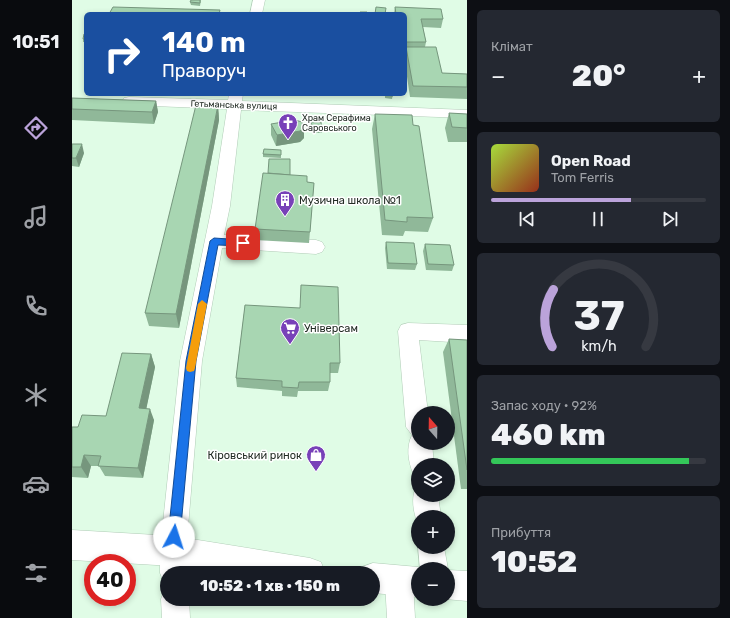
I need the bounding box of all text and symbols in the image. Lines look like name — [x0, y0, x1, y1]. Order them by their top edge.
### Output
text: 140 m — [162, 26, 246, 59]
icon: right — [96, 28, 148, 80]
text: 10:51 — [13, 31, 59, 53]
text: Клімат — [491, 39, 533, 54]
text: 20° — [572, 58, 626, 94]
text: Праворуч — [162, 60, 246, 82]
text: − — [491, 63, 505, 90]
text: + — [692, 63, 706, 90]
street label: Гетьманська вулиця — [191, 98, 278, 112]
church icon: Храм Серафима Саровського — [277, 112, 299, 140]
place label: Храм Серафима Саровського — [302, 113, 371, 133]
icon: directions — [22, 114, 50, 142]
text: Open Road — [551, 152, 631, 170]
text: Tom Ferris — [551, 170, 614, 185]
building icon: Музична школа №1 — [274, 189, 296, 217]
place label: Музична школа №1 — [299, 194, 401, 207]
icon: music — [22, 203, 50, 231]
icon: previous — [516, 208, 538, 230]
icon: pause — [587, 208, 609, 230]
icon: next — [659, 208, 681, 230]
pin — [226, 226, 260, 260]
icon: arrive — [232, 232, 254, 254]
text: 37 — [573, 291, 624, 340]
icon: phone — [22, 292, 50, 320]
supermarket icon: Універсам — [279, 317, 301, 345]
place label: Універсам — [304, 322, 358, 335]
text: km/h — [581, 338, 616, 355]
icon: climate — [22, 381, 50, 409]
text: Запас ходу · 92% — [491, 398, 597, 413]
north arrow — [411, 406, 455, 450]
map controls — [411, 406, 455, 606]
text: 460 km — [491, 417, 606, 453]
shop icon: Кіровський ринок — [305, 444, 327, 472]
place label: Кіровський ринок — [208, 449, 302, 462]
button: layers — [411, 458, 455, 502]
icon: car — [22, 470, 50, 498]
button: + — [411, 510, 455, 554]
position arrow — [153, 516, 195, 558]
text: Прибуття — [491, 525, 551, 540]
text: 10:52 — [491, 544, 577, 580]
speed limit sign: 40 — [84, 554, 136, 606]
icon: filters — [22, 559, 50, 587]
button: − — [411, 562, 455, 606]
text: 10:52 · 1 хв · 150 m — [200, 577, 340, 595]

